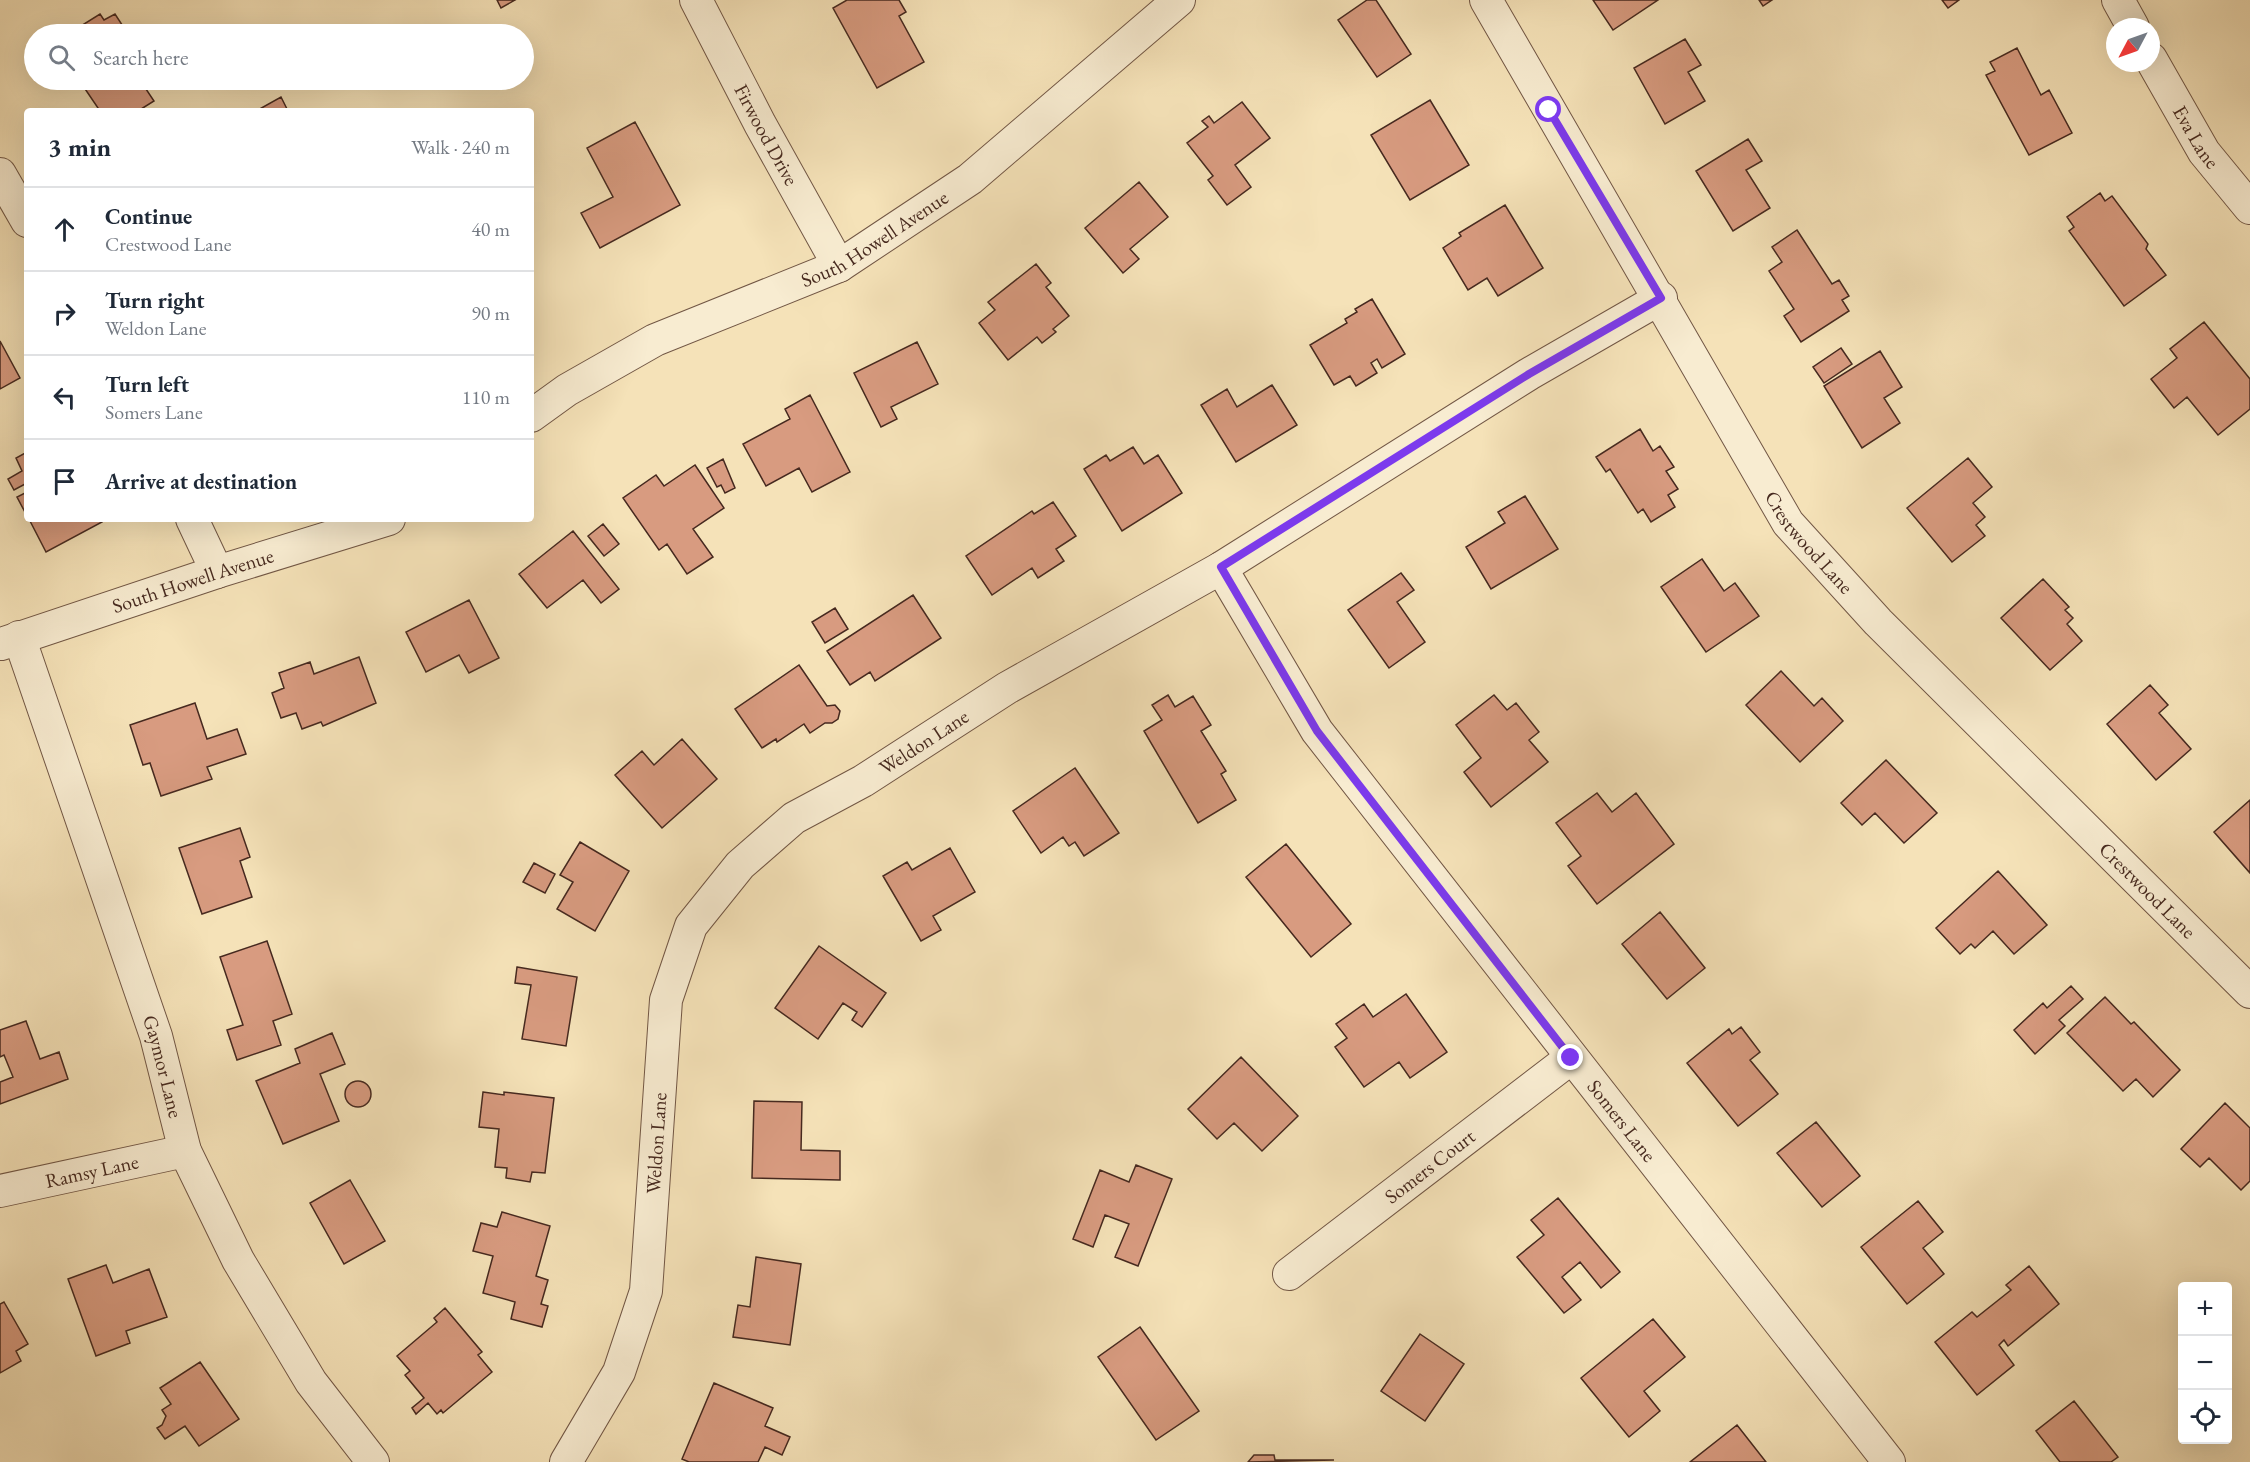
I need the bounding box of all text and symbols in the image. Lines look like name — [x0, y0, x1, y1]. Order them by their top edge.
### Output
north arrow — [2106, 18, 2160, 72]
search box — [24, 24, 534, 90]
icon: search — [45, 41, 78, 74]
text: Search here — [93, 43, 188, 72]
street label: Firwood Drive — [729, 79, 805, 190]
route start — [1535, 96, 1561, 122]
street label: Eva Lane — [2167, 101, 2225, 174]
text: 3 min — [48, 130, 111, 164]
text: Walk · 240 m — [411, 134, 510, 160]
street label: South Howell Avenue — [797, 184, 953, 293]
text: Continue — [105, 202, 192, 231]
icon: ahead — [48, 213, 81, 246]
text: 40 m — [471, 216, 510, 242]
text: Crestwood Lane — [105, 231, 232, 257]
text: Turn right — [105, 286, 204, 315]
icon: right — [48, 297, 81, 330]
text: 90 m — [471, 300, 510, 326]
text: Weldon Lane — [105, 315, 207, 341]
text: Turn left — [105, 370, 189, 399]
icon: left — [48, 381, 81, 414]
text: 110 m — [462, 384, 510, 410]
text: Somers Lane — [105, 399, 203, 425]
icon: arrive — [48, 465, 81, 498]
text: Arrive at destination — [105, 467, 297, 496]
street label: Crestwood Lane — [1759, 486, 1859, 600]
street label: South Howell Avenue — [109, 542, 277, 619]
street label: Weldon Lane — [874, 703, 974, 780]
street label: Crestwood Lane — [2094, 836, 2202, 944]
street label: Gaymor Lane — [137, 1011, 189, 1121]
route end — [1557, 1044, 1583, 1070]
street label: Somers Lane — [1582, 1074, 1662, 1167]
street label: Weldon Lane — [640, 1091, 673, 1195]
street label: Somers Court — [1379, 1123, 1481, 1209]
street label: Ramsy Lane — [43, 1148, 141, 1194]
map controls — [2178, 1282, 2232, 1444]
button: + — [2178, 1282, 2232, 1336]
button: − — [2178, 1336, 2232, 1390]
button: locate — [2178, 1390, 2232, 1444]

